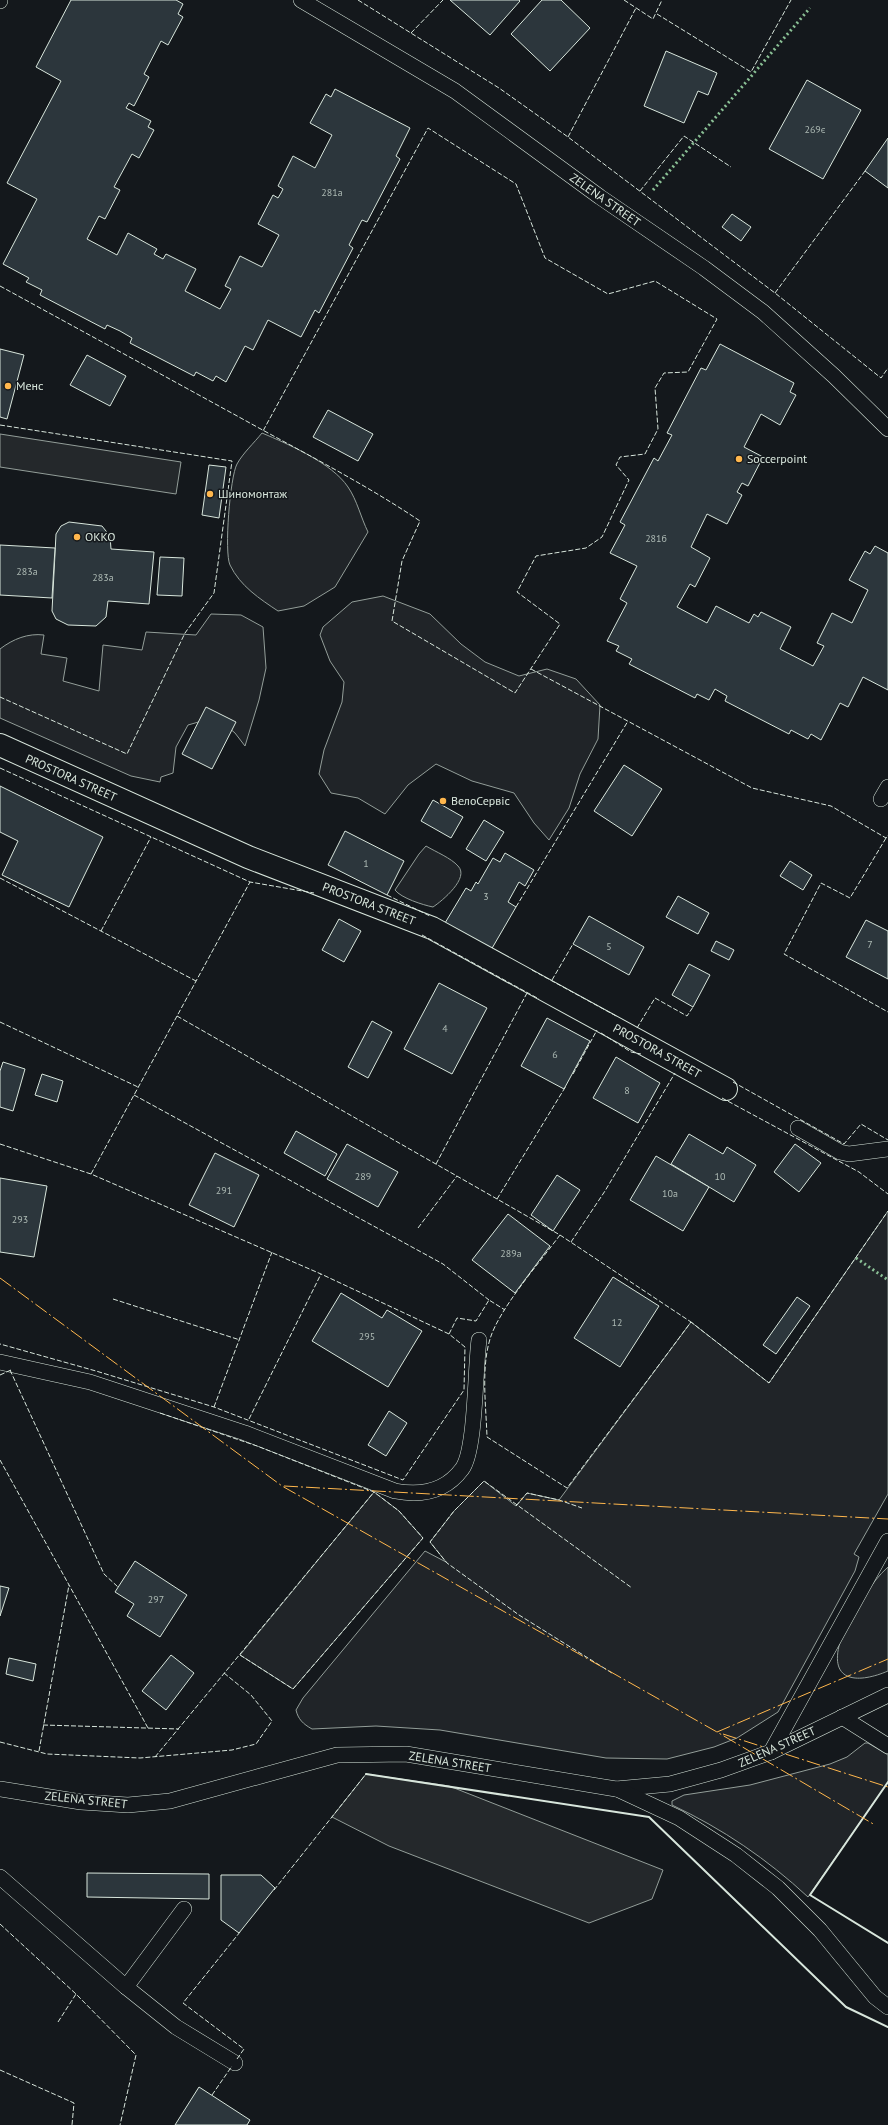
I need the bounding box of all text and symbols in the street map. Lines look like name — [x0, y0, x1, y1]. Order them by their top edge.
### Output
house number: 269є — [804, 123, 826, 136]
street label: ZELENA STREET — [567, 170, 644, 230]
house number: 281а — [321, 186, 343, 199]
place label: Менс — [16, 378, 44, 393]
marker: Менс — [3, 381, 13, 391]
place label: Soccerpoint — [747, 451, 807, 466]
marker: Soccerpoint — [734, 454, 744, 464]
place label: Шиномонтаж — [218, 486, 287, 501]
marker: Шиномонтаж — [205, 489, 215, 499]
place label: OKKO — [85, 529, 115, 544]
marker: OKKO — [72, 532, 82, 542]
house number: 281б — [645, 532, 667, 545]
house number: 283а — [16, 565, 38, 578]
house number: 283а — [92, 571, 114, 584]
street label: PROSTORA STREET — [23, 751, 120, 805]
place label: ВелоСервіс — [451, 793, 511, 808]
marker: ВелоСервіс — [438, 796, 448, 806]
house number: 1 — [363, 857, 369, 870]
street label: PROSTORA STREET — [321, 879, 418, 928]
house number: 3 — [483, 890, 489, 903]
house number: 7 — [867, 938, 873, 951]
house number: 5 — [606, 940, 612, 953]
street label: PROSTORA STREET — [611, 1020, 704, 1081]
house number: 4 — [442, 1022, 448, 1035]
house number: 6 — [552, 1048, 558, 1061]
house number: 8 — [624, 1084, 630, 1097]
house number: 289 — [355, 1170, 371, 1183]
house number: 10 — [715, 1170, 726, 1183]
house number: 291 — [216, 1184, 232, 1197]
house number: 10а — [662, 1187, 678, 1200]
house number: 293 — [12, 1213, 28, 1226]
house number: 289а — [500, 1247, 522, 1260]
house number: 12 — [612, 1316, 622, 1329]
house number: 295 — [359, 1330, 375, 1343]
house number: 297 — [148, 1593, 164, 1606]
street label: ZELENA STREET — [736, 1723, 818, 1770]
street label: ZELENA STREET — [408, 1748, 493, 1775]
street label: ZELENA STREET — [44, 1788, 128, 1811]

